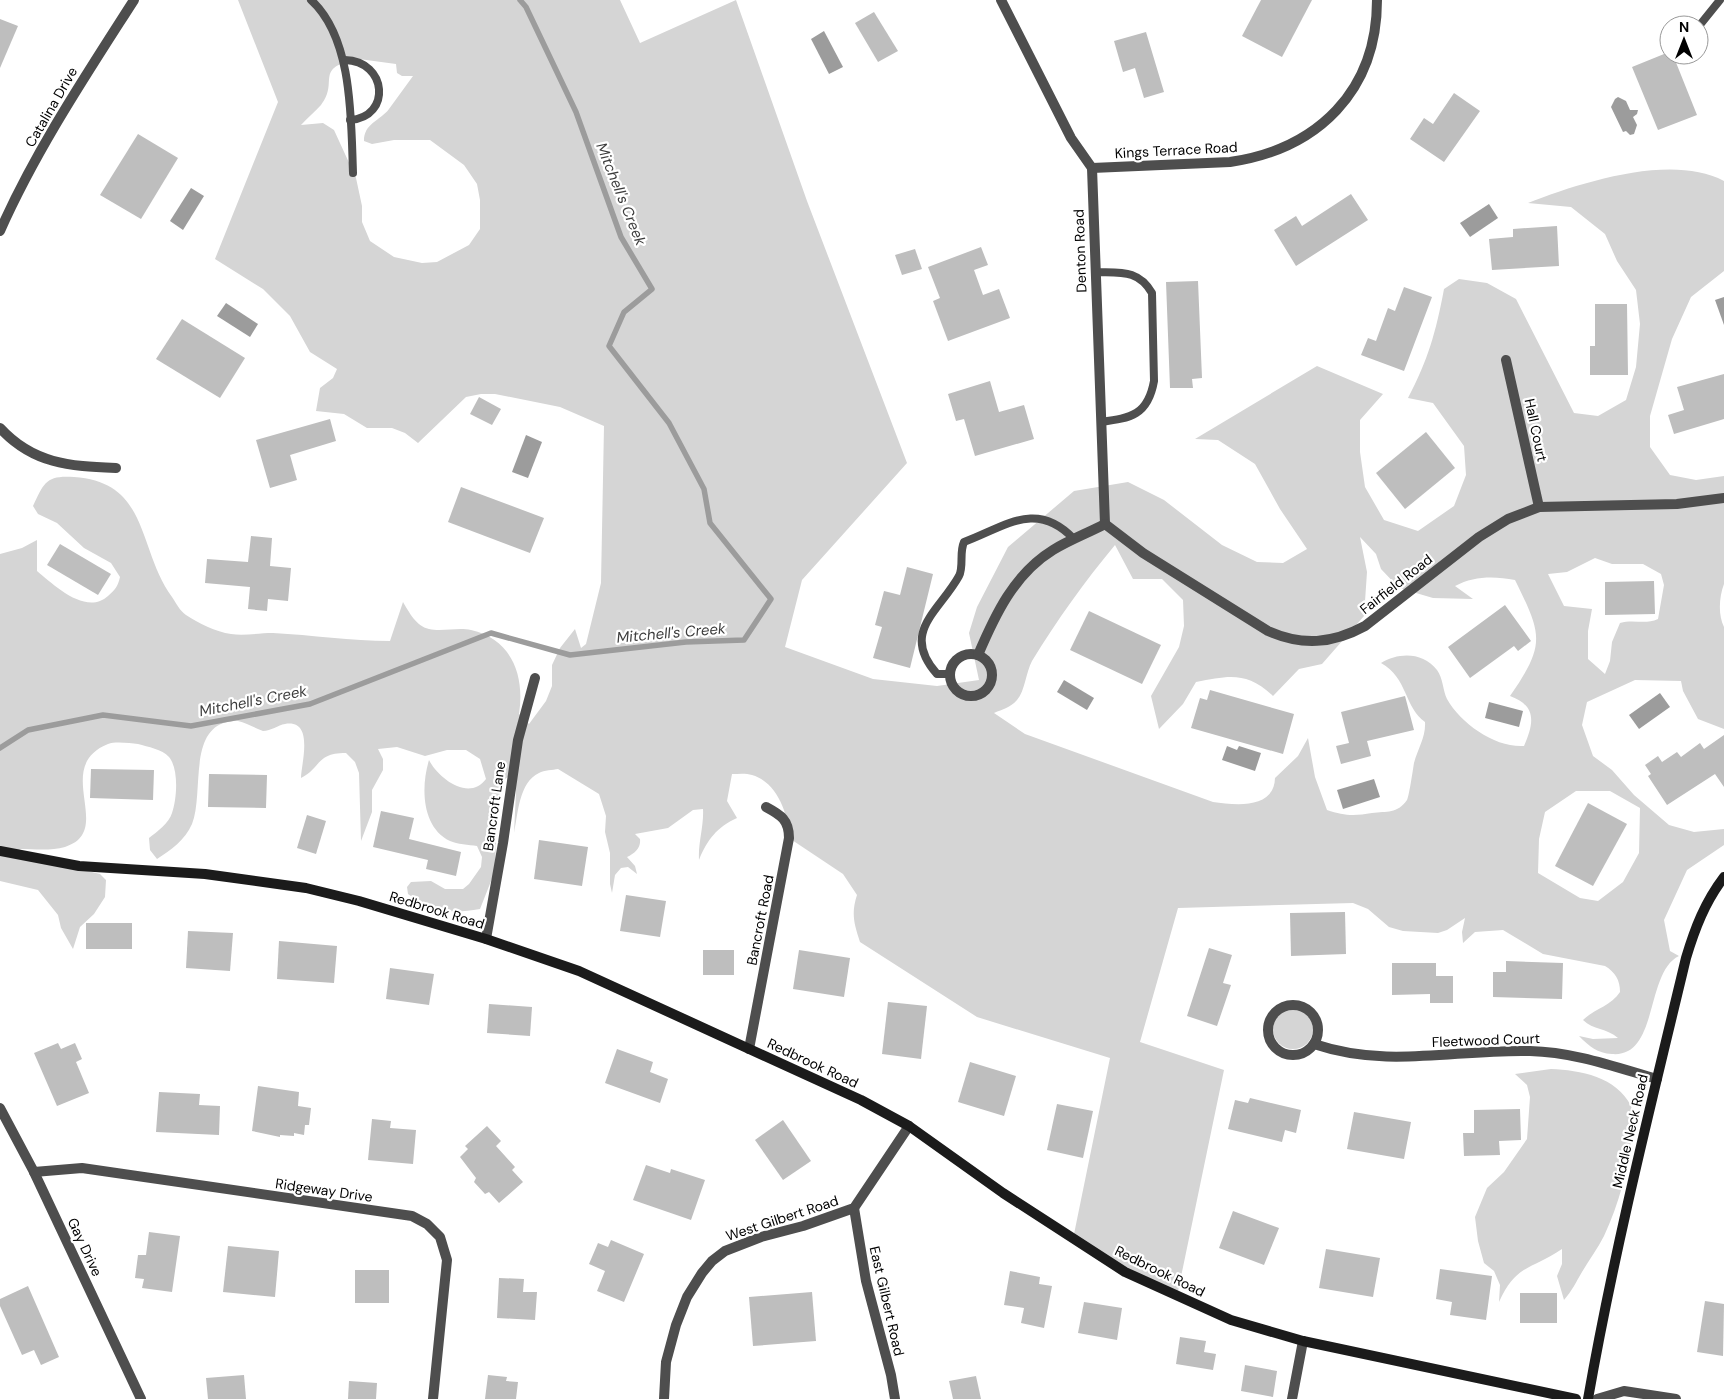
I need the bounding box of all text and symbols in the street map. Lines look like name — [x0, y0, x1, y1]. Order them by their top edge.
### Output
north arrow — [1659, 15, 1709, 65]
text: N — [1679, 18, 1689, 36]
street label: Catalina Drive — [21, 64, 81, 150]
street label: Kings Terrace Road — [1114, 138, 1238, 162]
water label: Mitchell's Creek — [591, 140, 651, 249]
street label: Denton Road — [1070, 209, 1090, 293]
street label: Hall Court — [1521, 397, 1551, 463]
street label: Fairfield Road — [1356, 550, 1436, 618]
water label: Mitchell's Creek — [616, 618, 727, 648]
water label: Mitchell's Creek — [197, 681, 309, 721]
street label: Bancroft Lane — [479, 760, 509, 852]
street label: Bancroft Road — [742, 873, 778, 967]
street label: Redbrook Road — [387, 887, 487, 933]
street label: Fleetwood Court — [1432, 1029, 1540, 1051]
street label: Redbrook Road — [765, 1034, 861, 1092]
street label: Middle Neck Road — [1608, 1072, 1652, 1190]
street label: Ridgeway Drive — [274, 1174, 374, 1206]
street label: West Gilbert Road — [723, 1191, 841, 1245]
street label: Gay Drive — [64, 1215, 106, 1279]
street label: Redbrook Road — [1112, 1241, 1208, 1301]
street label: East Gilbert Road — [866, 1244, 908, 1358]

